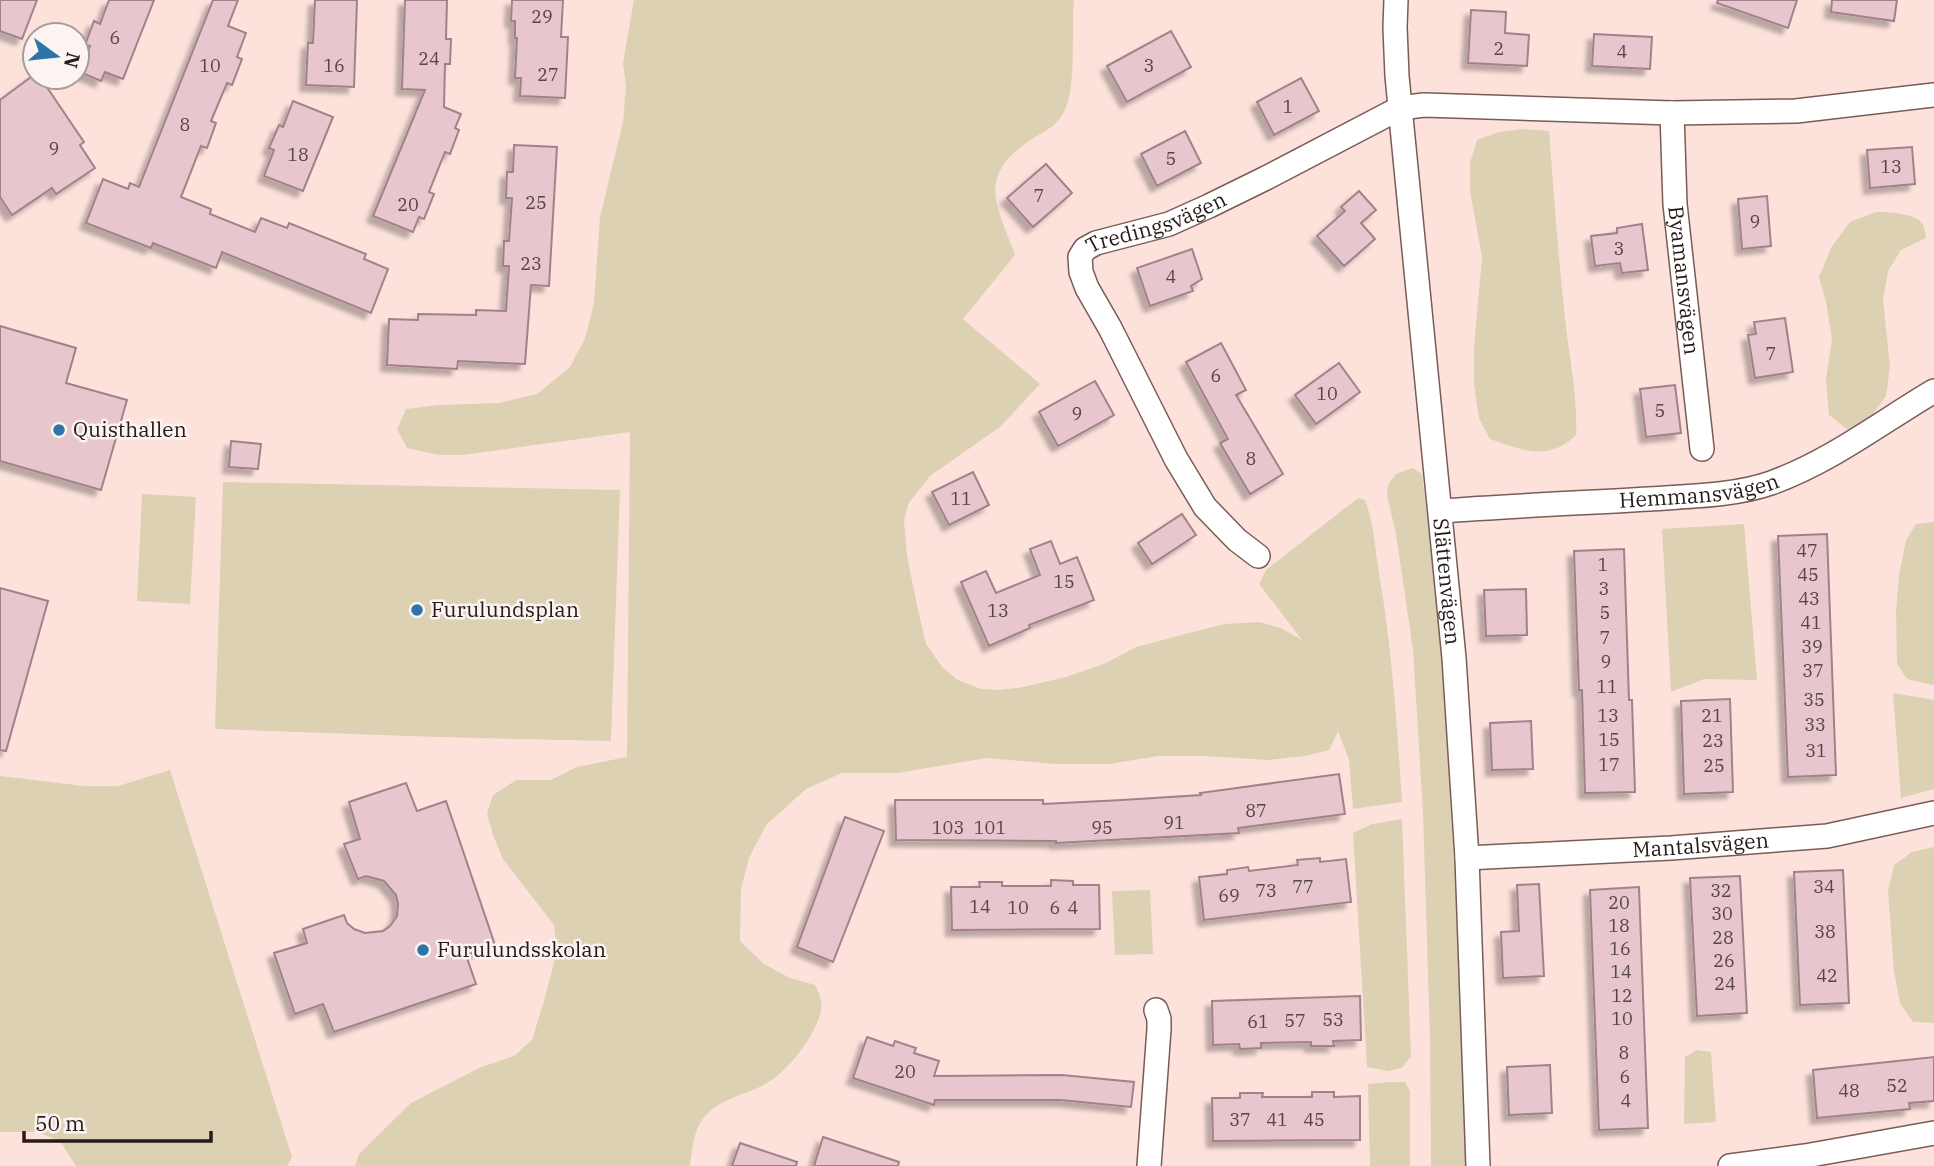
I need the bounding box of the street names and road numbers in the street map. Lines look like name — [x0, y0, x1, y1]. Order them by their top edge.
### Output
street label: Tredingsvägen — [1080, 185, 1231, 259]
street label: Byamansvägen — [1662, 204, 1707, 356]
street label: Hemmansvägen — [1618, 466, 1783, 514]
street label: Slättenvägen — [1427, 517, 1468, 646]
street label: Mantalsvägen — [1632, 826, 1770, 863]

